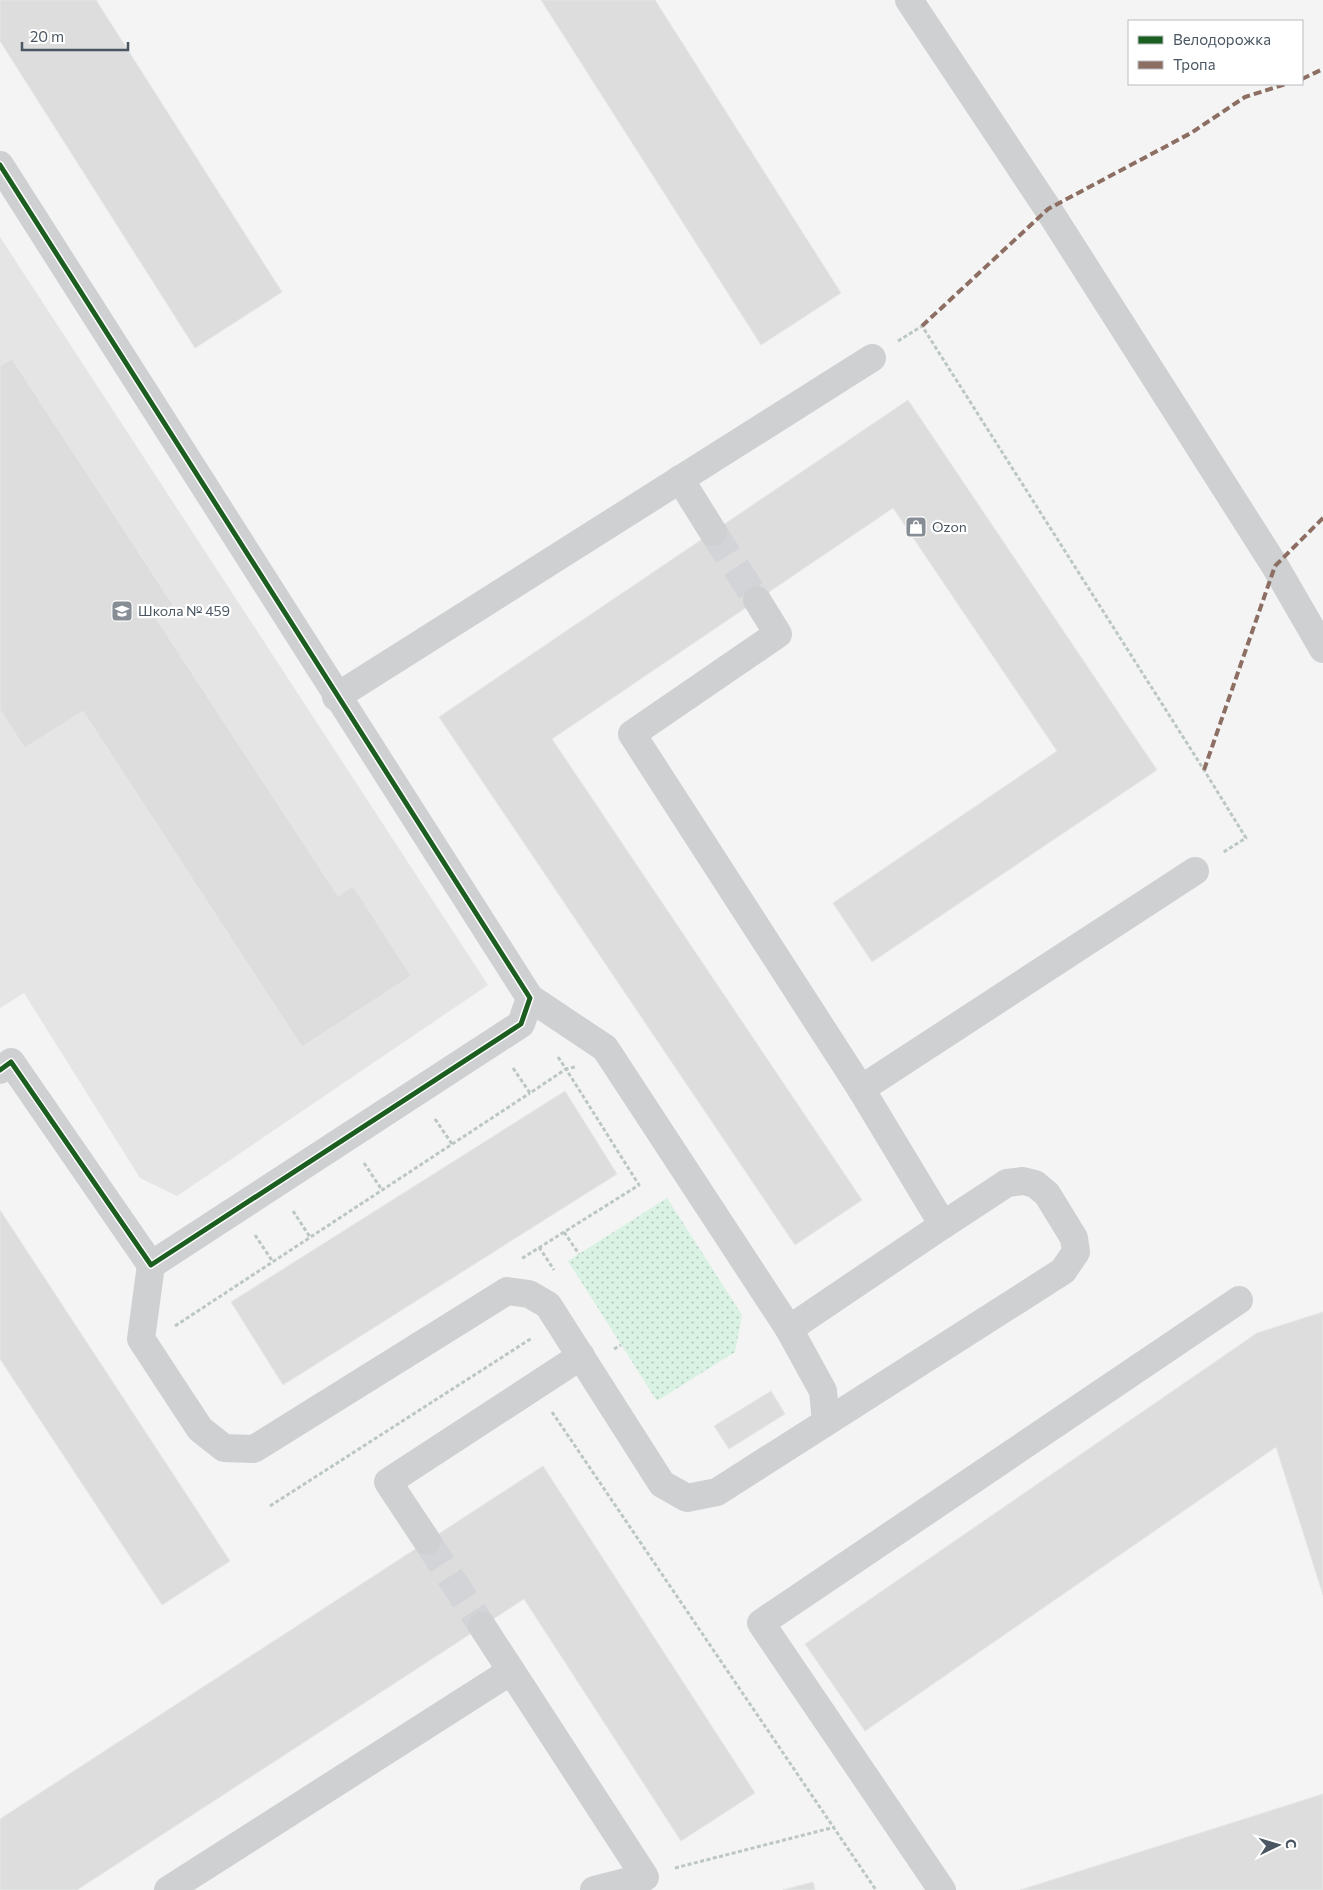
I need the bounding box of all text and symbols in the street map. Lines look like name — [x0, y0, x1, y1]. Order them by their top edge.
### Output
scale bar — [22, 20, 129, 52]
legend — [1128, 20, 1303, 85]
text: 20 m — [30, 27, 64, 45]
text: Велодорожка — [1173, 30, 1271, 48]
text: Тропа — [1173, 55, 1215, 73]
shop icon: Ozon — [904, 515, 928, 539]
place label: Ozon — [932, 518, 967, 535]
school or university icon: Школа № 459 — [110, 599, 134, 623]
place label: Школа № 459 — [138, 602, 230, 619]
north arrow — [1253, 1820, 1303, 1870]
text: С — [1283, 1838, 1300, 1849]

